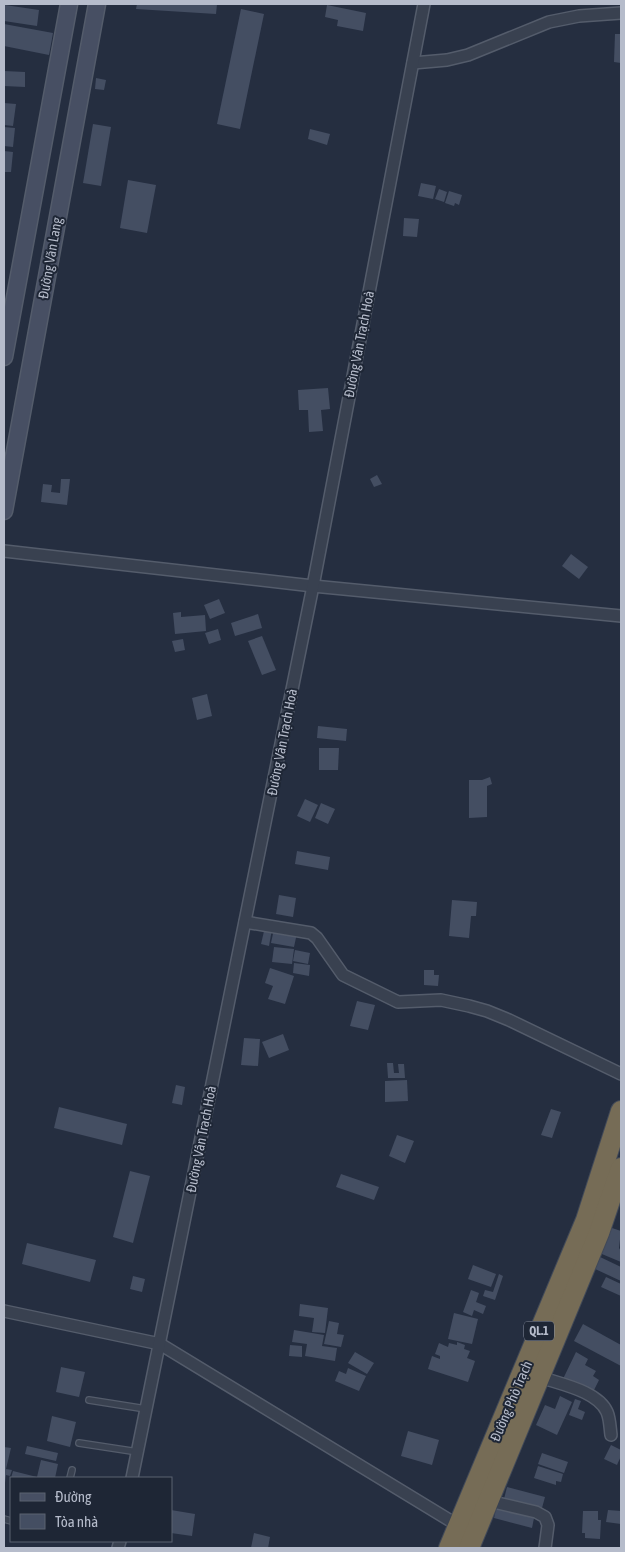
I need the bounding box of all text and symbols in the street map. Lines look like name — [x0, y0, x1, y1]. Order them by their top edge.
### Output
street label: Đường Văn Lang — [35, 216, 65, 300]
street label: Đường Vân Trạch Hoà — [341, 289, 377, 399]
street label: Đường Vân Trạch Hoà — [264, 687, 300, 797]
street label: Đường Vân Trạch Hoà — [183, 1084, 219, 1194]
road number: QL.1 — [524, 1322, 554, 1340]
street label: Đường Phò Trạch — [487, 1358, 535, 1444]
legend — [10, 1477, 172, 1542]
text: Đường — [55, 1488, 92, 1505]
text: Tòa nhà — [55, 1513, 98, 1530]

